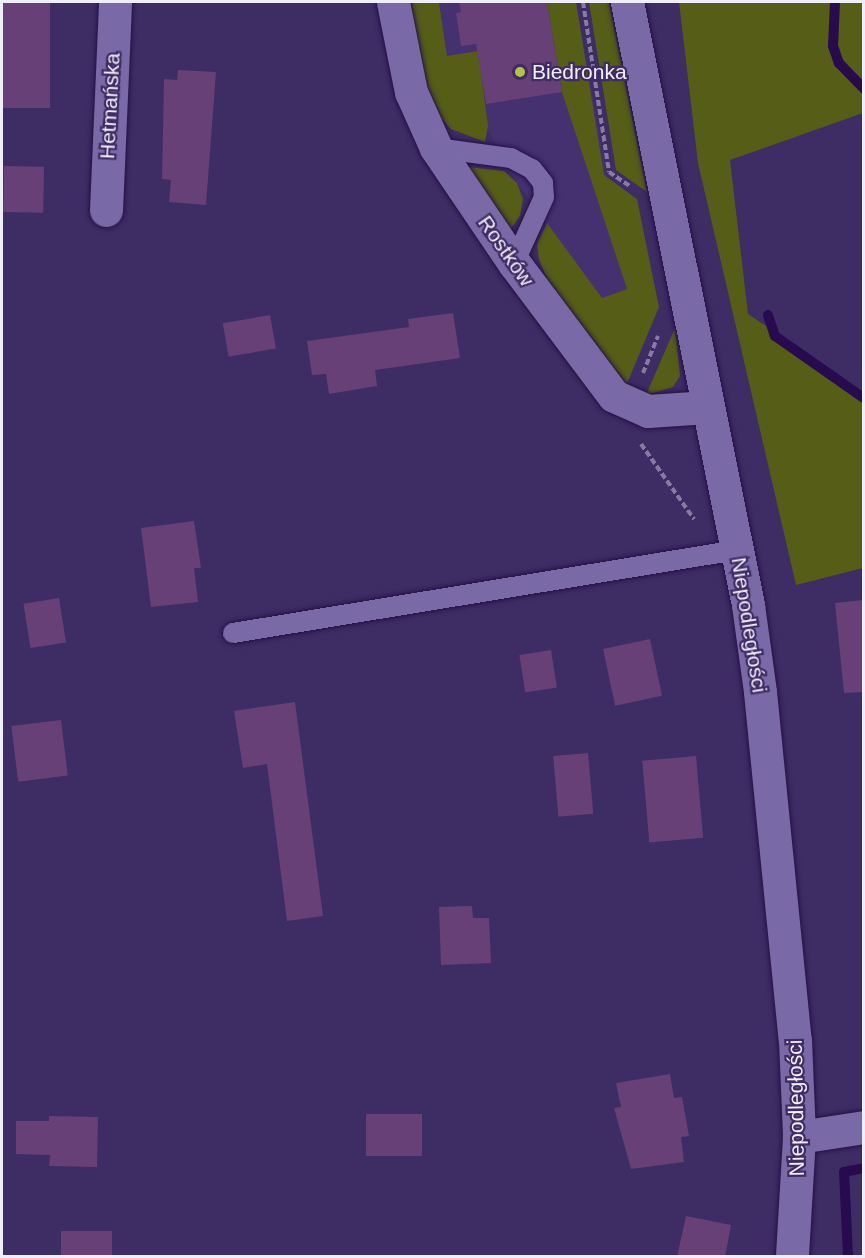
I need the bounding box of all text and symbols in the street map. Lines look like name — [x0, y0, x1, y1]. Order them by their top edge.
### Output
street label: Hetmańska — [95, 52, 125, 160]
place label: Biedronka — [532, 59, 627, 85]
marker: Biedronka — [513, 65, 527, 79]
street label: Rostków — [473, 211, 539, 291]
street label: Niepodległości — [726, 556, 772, 694]
street label: Niepodległości — [782, 1039, 810, 1177]

